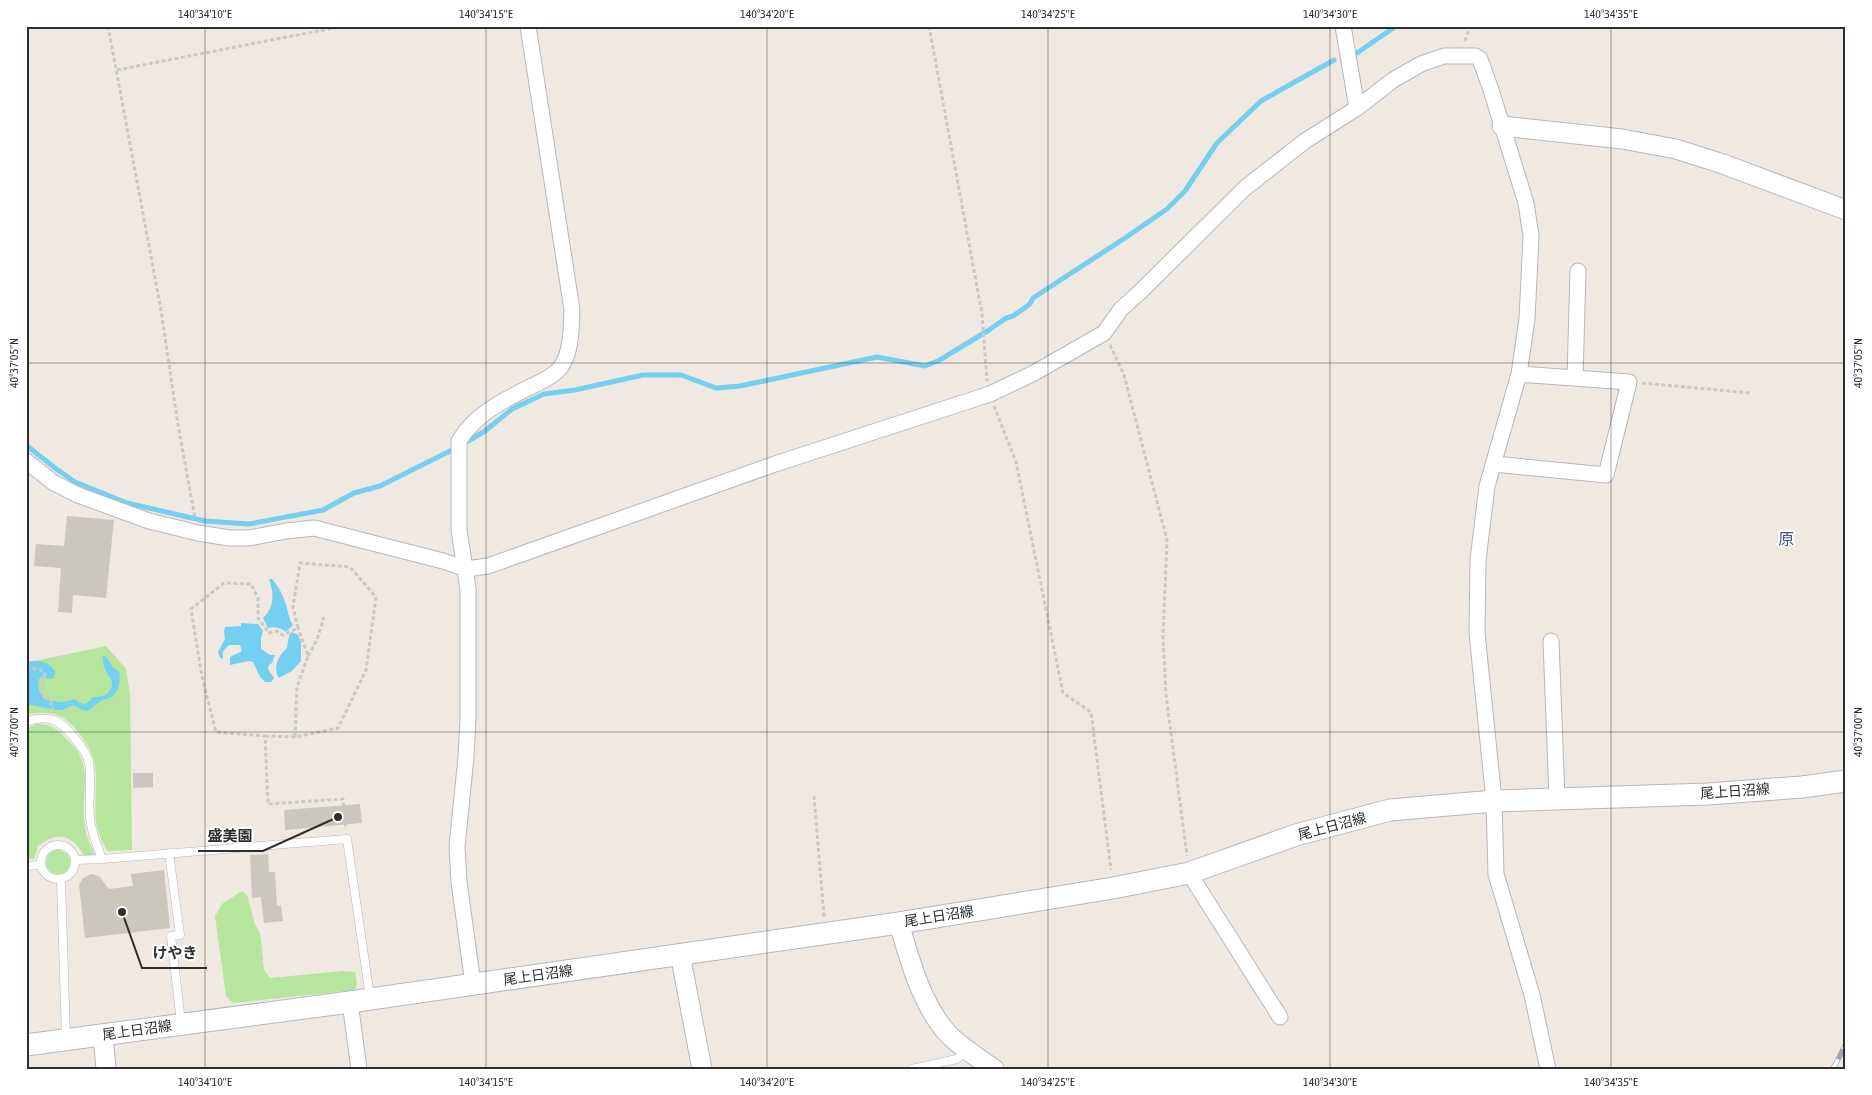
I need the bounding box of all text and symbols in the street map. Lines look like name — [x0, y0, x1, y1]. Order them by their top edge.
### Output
text: 140°34'10"E — [178, 7, 232, 21]
text: 140°34'15"E — [459, 7, 513, 21]
text: 140°34'20"E — [740, 7, 794, 21]
text: 140°34'25"E — [1021, 7, 1075, 21]
text: 140°34'30"E — [1303, 7, 1357, 21]
text: 140°34'35"E — [1584, 7, 1638, 21]
text: 40°37'05"N — [7, 338, 21, 388]
text: 40°37'05"N — [1851, 338, 1865, 388]
district label: 原 — [1778, 530, 1794, 548]
text: 40°37'00"N — [7, 707, 21, 757]
text: 40°37'00"N — [1851, 707, 1865, 757]
street label: 尾上日沼線 — [1700, 781, 1770, 801]
street label: 尾上日沼線 — [1296, 809, 1368, 843]
callout: 盛美園 — [198, 821, 263, 851]
text: 盛美園 — [207, 827, 253, 844]
street label: 尾上日沼線 — [903, 903, 975, 929]
callout: けやき — [142, 938, 207, 968]
text: けやき — [152, 944, 198, 961]
street label: 尾上日沼線 — [502, 962, 574, 988]
street label: 尾上日沼線 — [101, 1017, 173, 1043]
text: 140°34'10"E — [178, 1075, 232, 1089]
text: 140°34'15"E — [459, 1075, 513, 1089]
text: 140°34'20"E — [740, 1075, 794, 1089]
text: 140°34'25"E — [1021, 1075, 1075, 1089]
text: 140°34'30"E — [1303, 1075, 1357, 1089]
text: 140°34'35"E — [1584, 1075, 1638, 1089]

